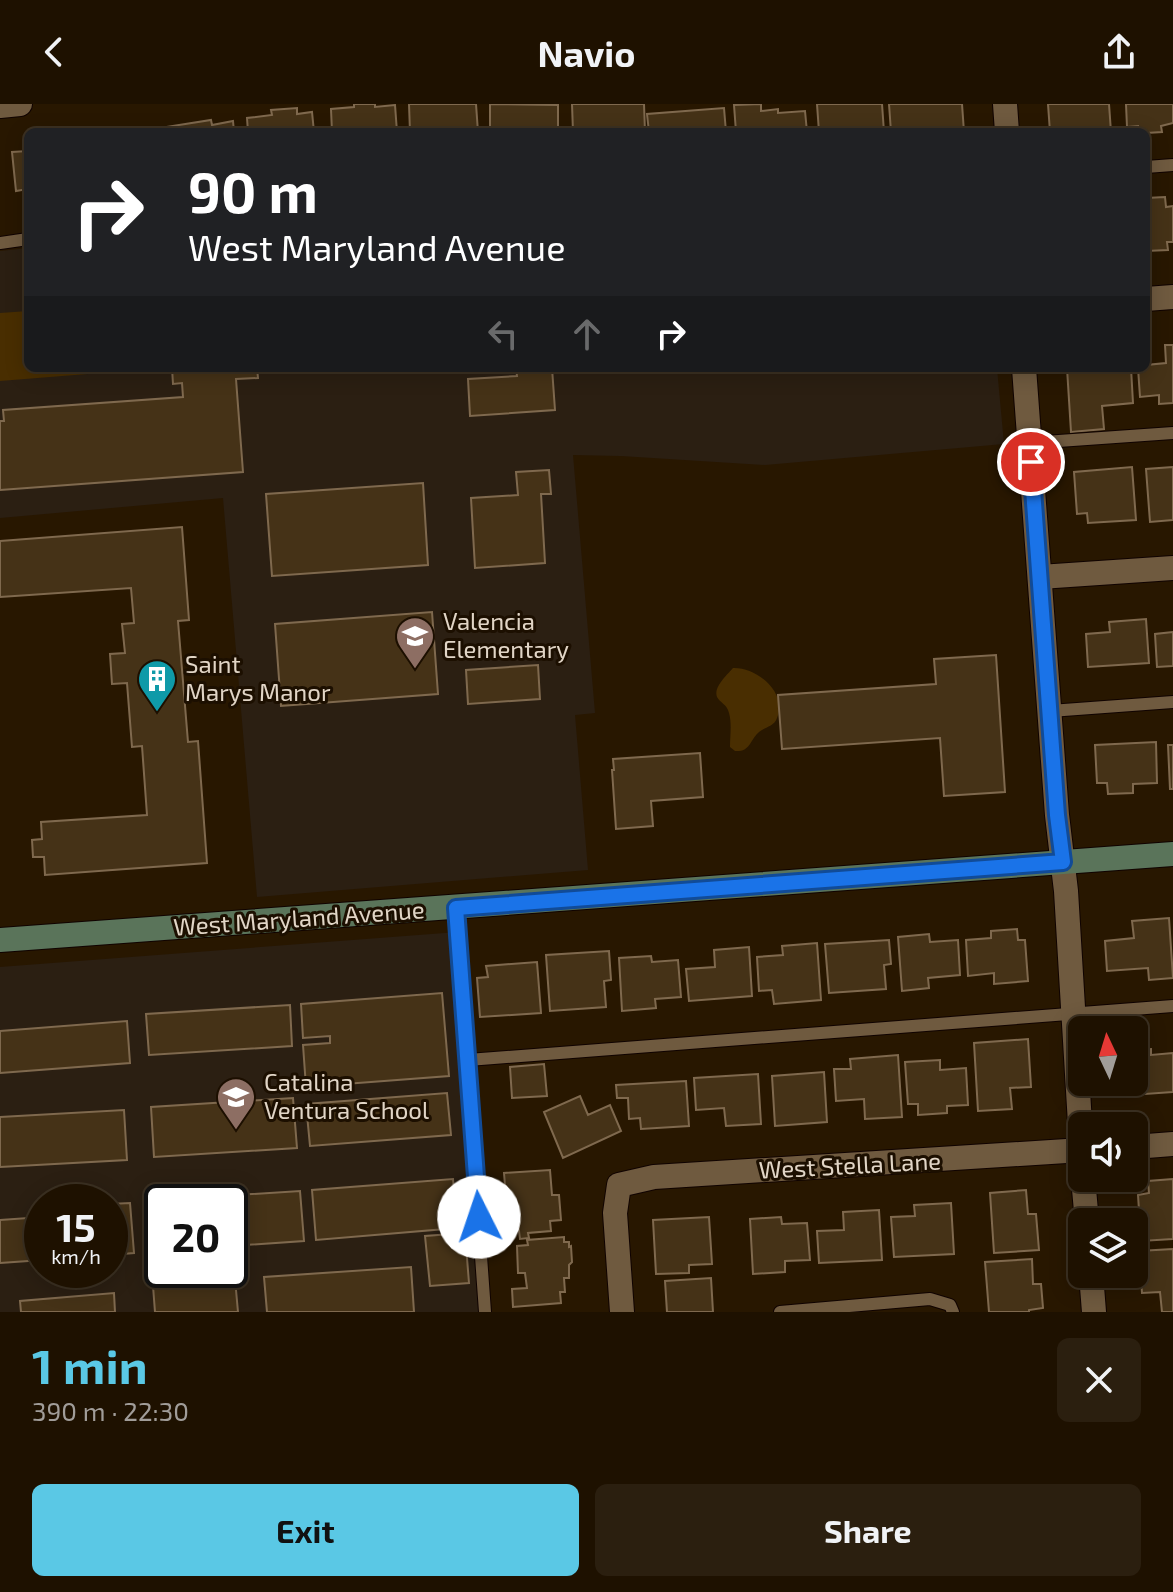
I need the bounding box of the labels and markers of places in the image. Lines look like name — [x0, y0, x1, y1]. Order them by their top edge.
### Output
pin — [997, 428, 1065, 496]
place label: Valencia Elementary — [443, 606, 569, 663]
school or university icon: Valencia Elementary — [394, 615, 436, 670]
place label: Saint Marys Manor — [185, 649, 331, 706]
building icon: Saint Marys Manor — [136, 658, 178, 713]
place label: Catalina Ventura School — [264, 1067, 429, 1124]
school or university icon: Catalina Ventura School — [215, 1076, 257, 1131]

